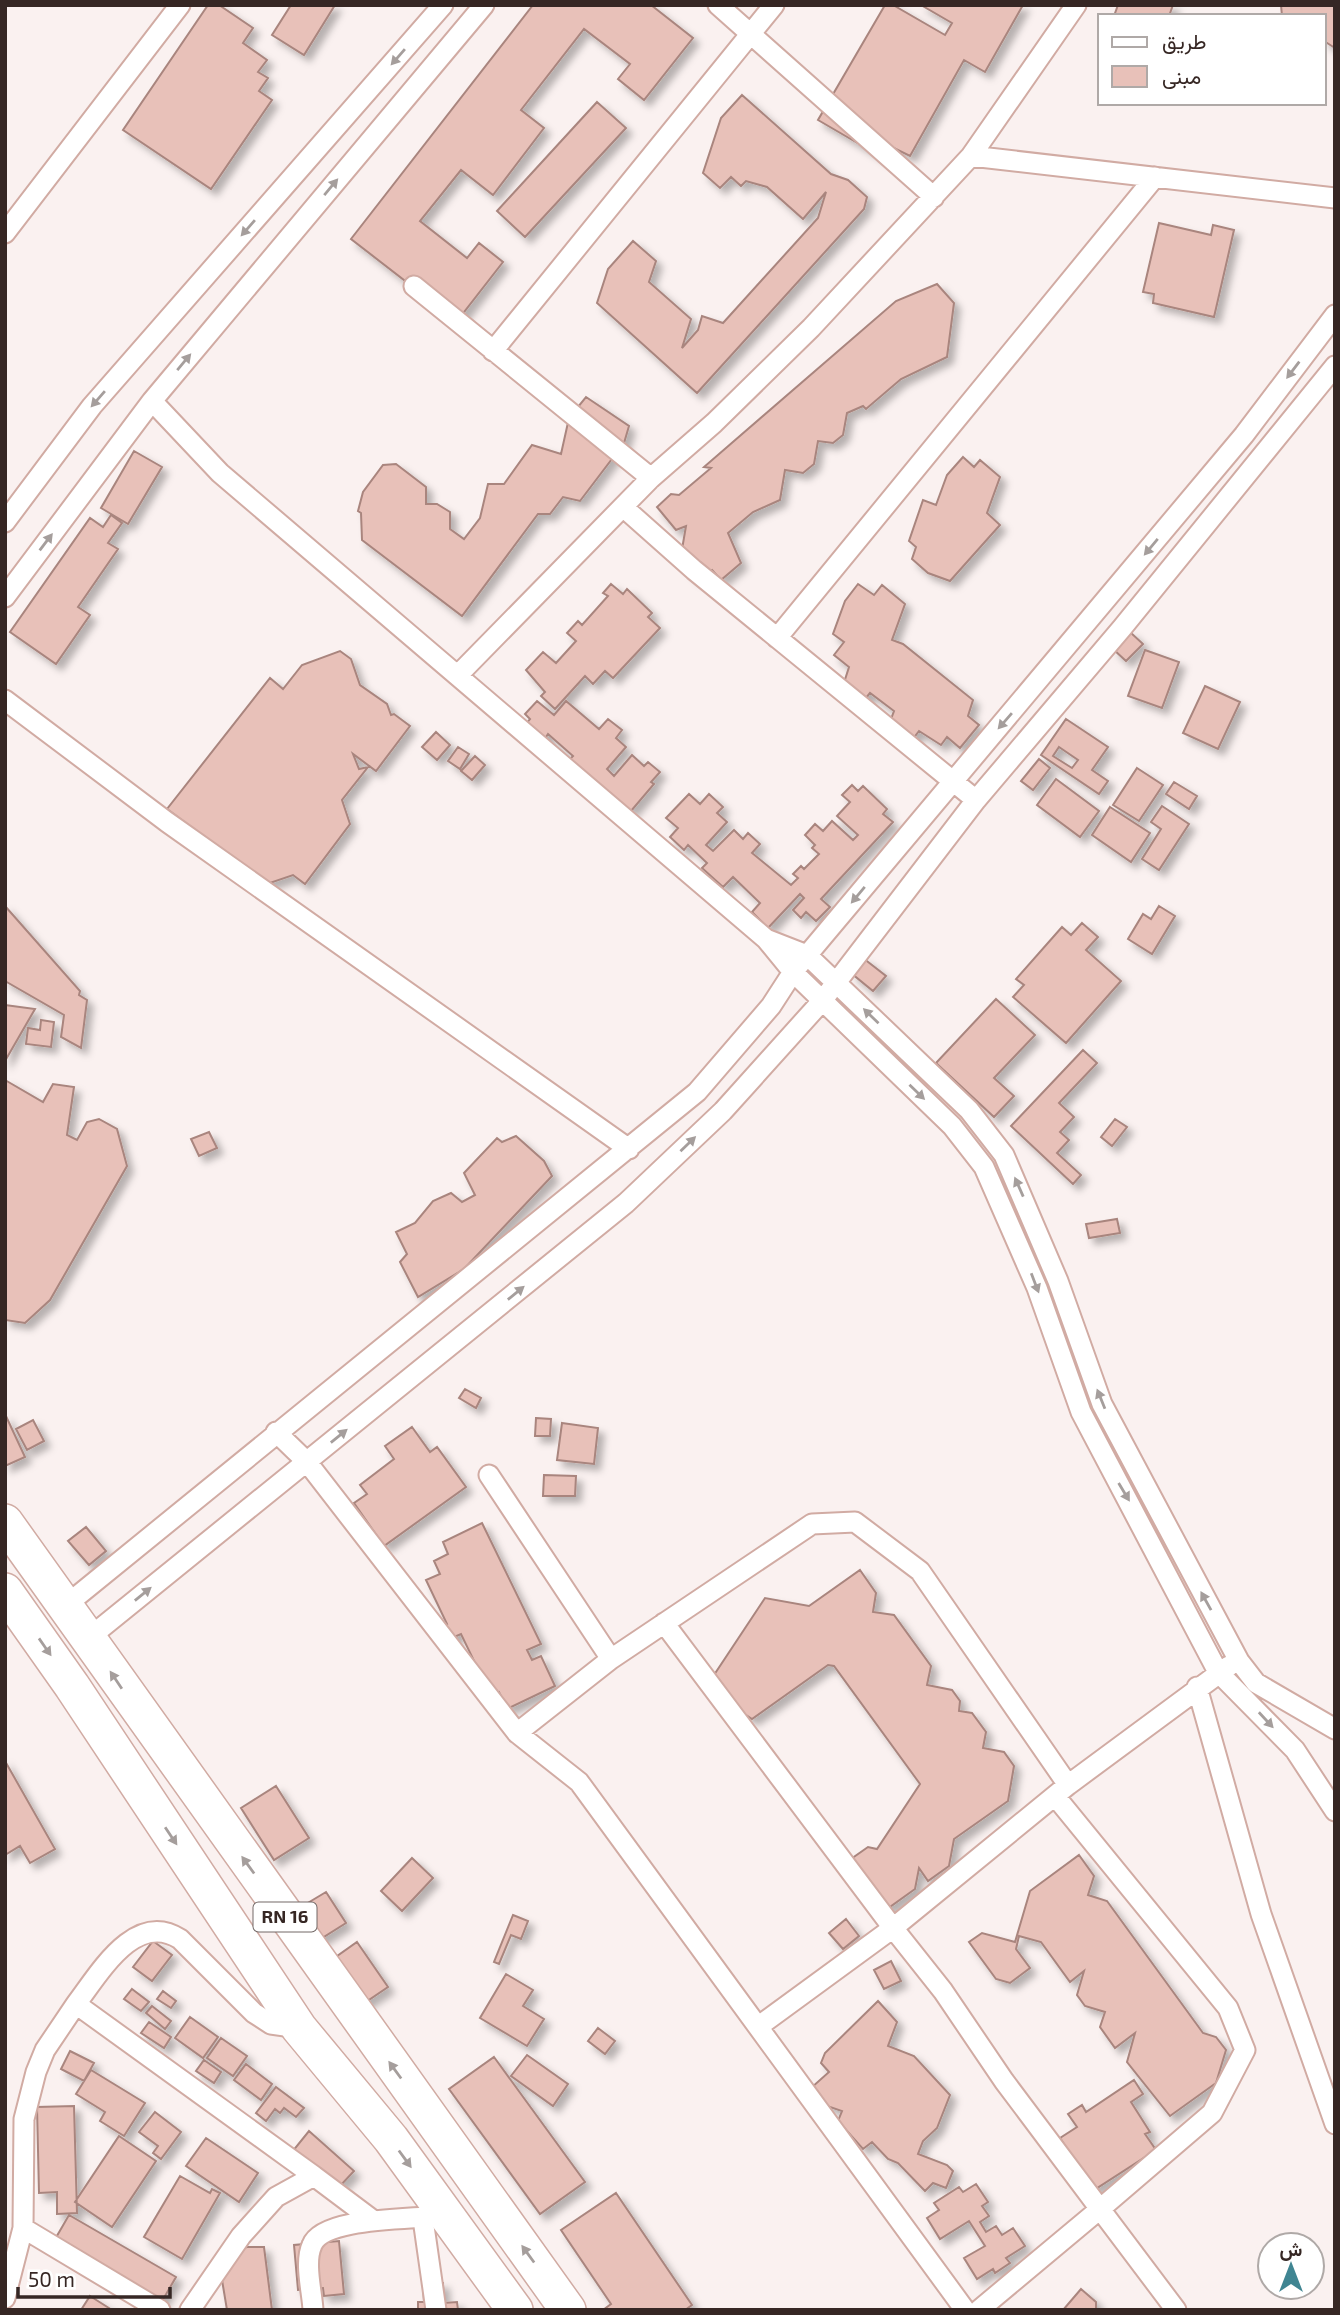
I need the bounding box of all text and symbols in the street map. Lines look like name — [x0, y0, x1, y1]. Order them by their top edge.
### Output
legend — [1098, 14, 1326, 105]
text: طريق — [1162, 28, 1207, 55]
one-way arrow — [391, 48, 406, 65]
text: مبنى — [1162, 63, 1201, 89]
one-way arrow — [323, 179, 338, 196]
one-way arrow — [240, 219, 256, 237]
one-way arrow — [177, 353, 192, 371]
one-way arrow — [1286, 360, 1301, 378]
one-way arrow — [90, 390, 106, 408]
one-way arrow — [39, 533, 53, 551]
one-way arrow — [1144, 538, 1159, 555]
one-way arrow — [997, 712, 1013, 730]
one-way arrow — [850, 885, 865, 903]
one-way arrow — [863, 1008, 880, 1025]
one-way arrow — [908, 1084, 925, 1100]
one-way arrow — [679, 1136, 696, 1153]
one-way arrow — [1013, 1177, 1025, 1197]
one-way arrow — [1029, 1273, 1040, 1294]
one-way arrow — [506, 1285, 524, 1300]
one-way arrow — [1095, 1389, 1107, 1409]
one-way arrow — [330, 1429, 347, 1444]
one-way arrow — [1118, 1482, 1130, 1501]
one-way arrow — [133, 1587, 151, 1602]
one-way arrow — [1200, 1591, 1212, 1610]
one-way arrow — [38, 1638, 52, 1656]
one-way arrow — [109, 1671, 123, 1689]
one-way arrow — [1258, 1711, 1274, 1728]
one-way arrow — [165, 1826, 178, 1845]
one-way arrow — [241, 1856, 255, 1874]
road number: RN 16 — [254, 1902, 316, 1931]
one-way arrow — [388, 2061, 402, 2079]
one-way arrow — [398, 2149, 412, 2168]
north arrow — [1256, 2231, 1326, 2301]
text: ش — [1280, 2237, 1303, 2261]
one-way arrow — [521, 2245, 535, 2263]
scale bar — [18, 2256, 170, 2300]
text: 50 m — [28, 2266, 75, 2291]

